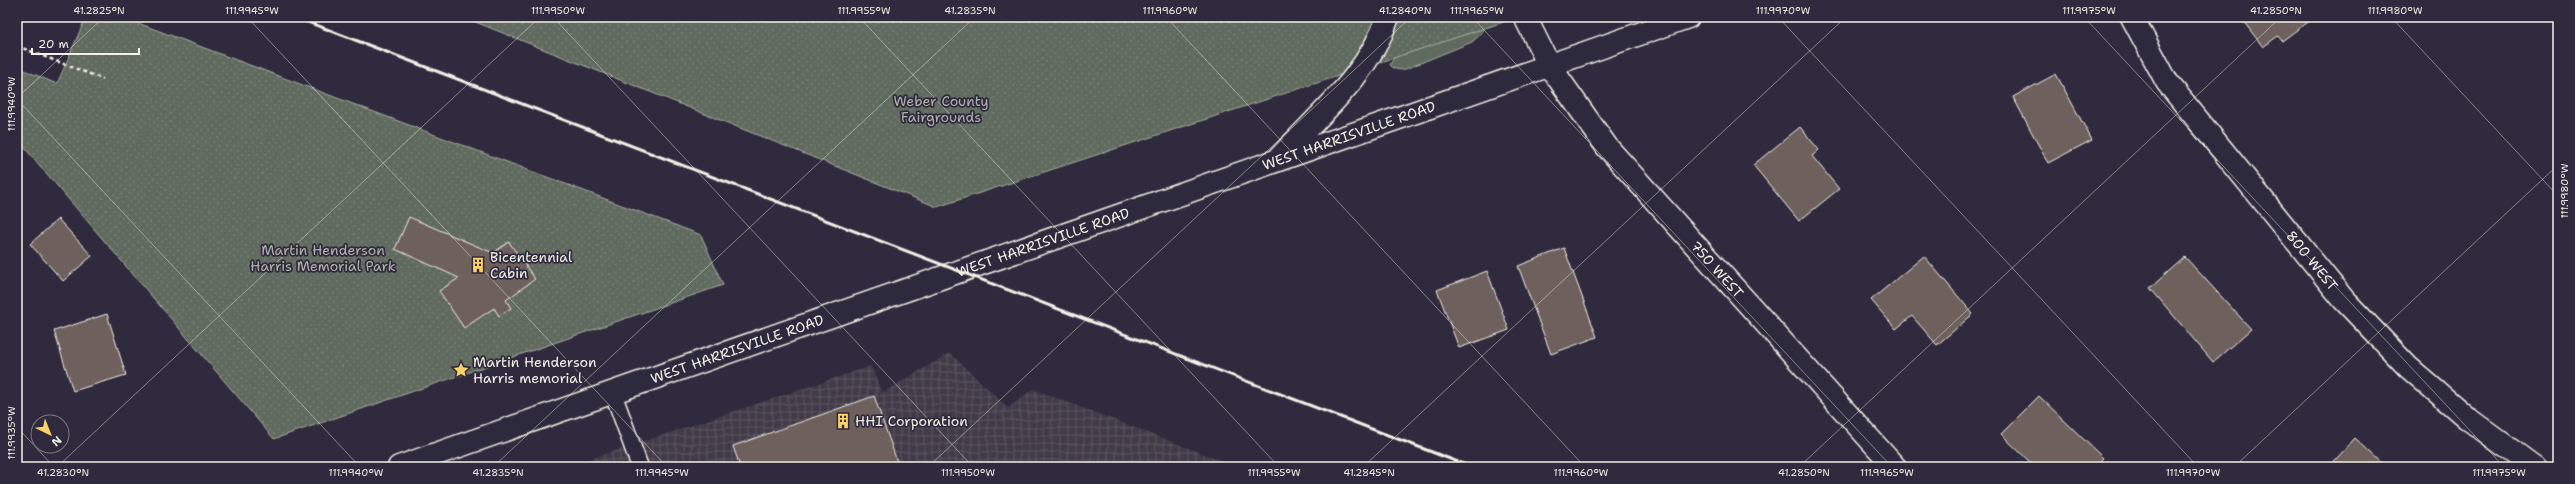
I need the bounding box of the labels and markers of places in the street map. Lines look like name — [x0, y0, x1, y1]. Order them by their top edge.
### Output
place label: Bicentennial Cabin — [490, 248, 573, 282]
building icon: Bicentennial Cabin — [469, 256, 487, 274]
place label: Martin Henderson Harris memorial — [473, 353, 597, 387]
place icon: Martin Henderson Harris memorial — [452, 361, 470, 379]
building icon: HHI Corporation — [834, 412, 852, 430]
place label: HHI Corporation — [855, 412, 968, 430]

